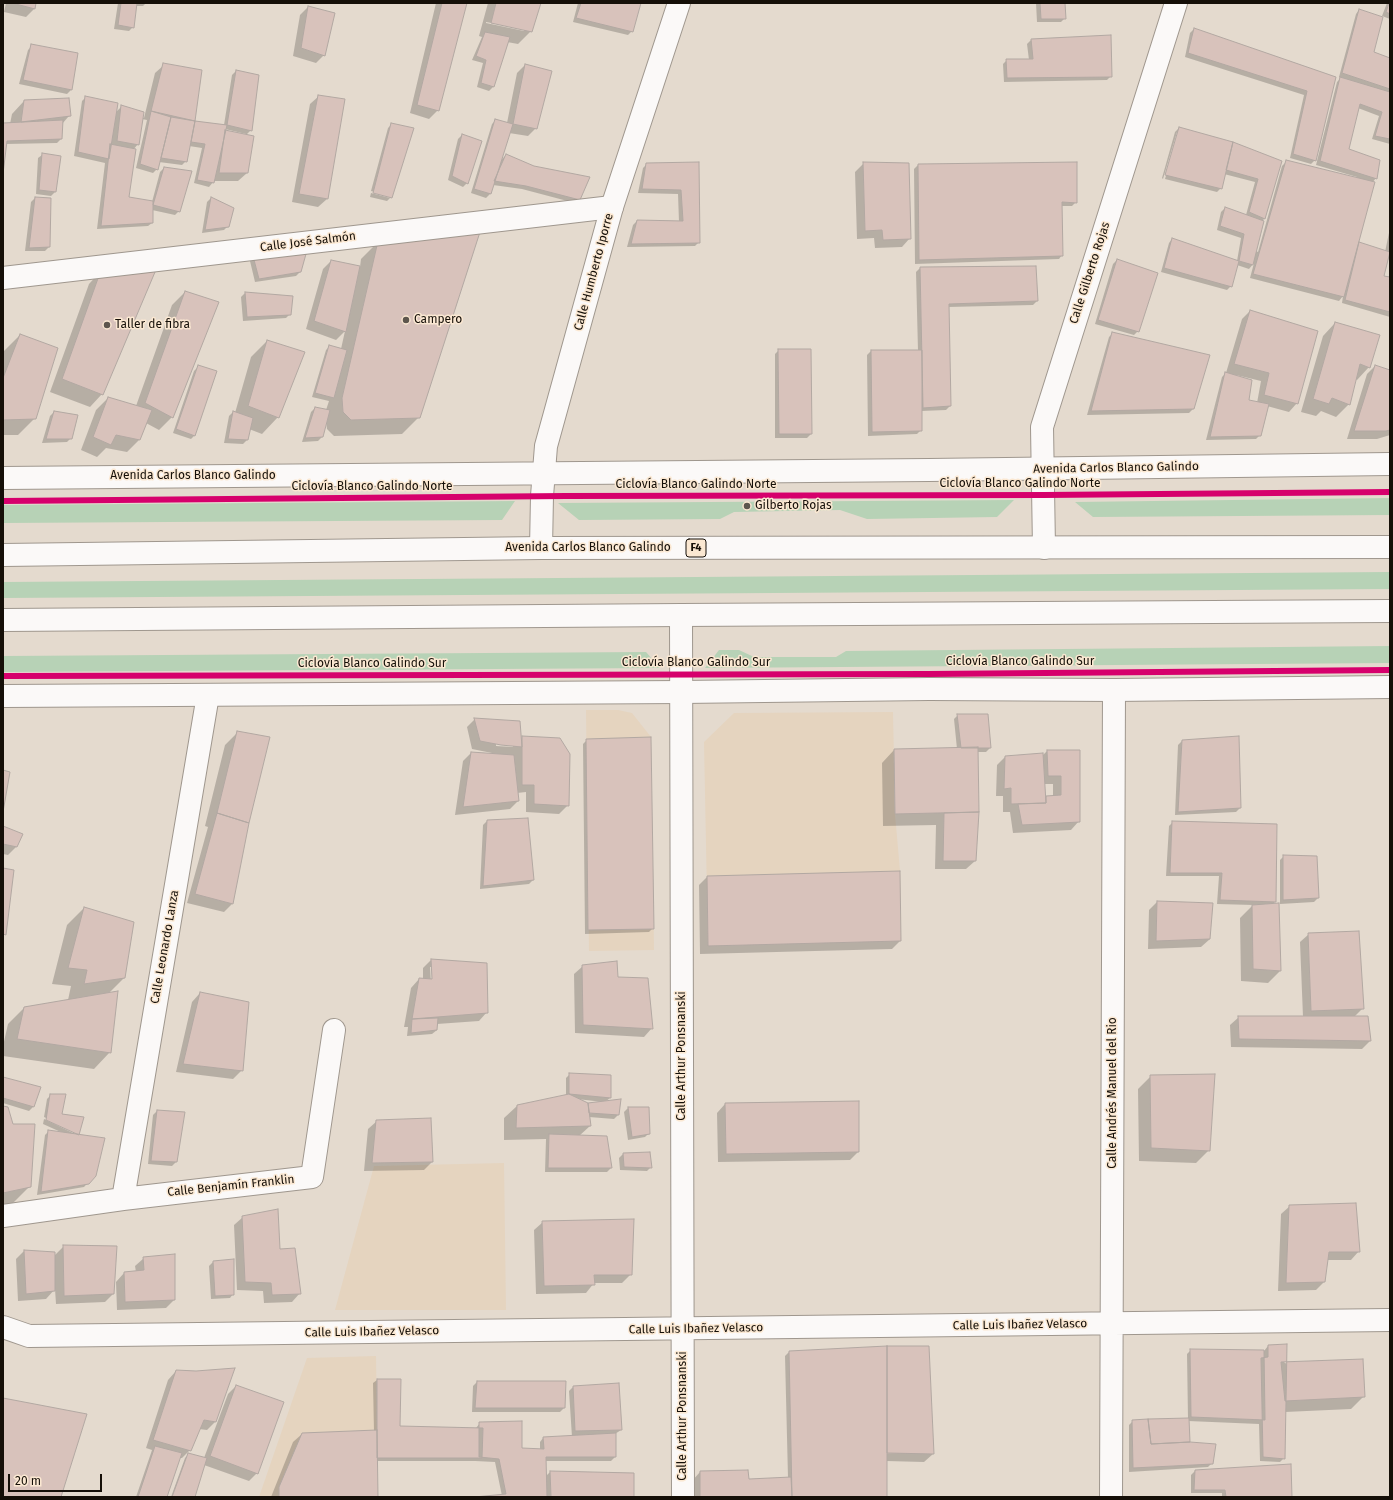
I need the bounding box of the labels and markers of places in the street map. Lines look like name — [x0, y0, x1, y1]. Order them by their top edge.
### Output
place label: Campero — [414, 313, 462, 327]
marker: Campero — [401, 315, 411, 325]
place label: Taller de fibra — [115, 318, 190, 332]
marker: Taller de fibra — [102, 320, 112, 330]
place label: Gilberto Rojas — [755, 499, 832, 513]
marker: Gilberto Rojas — [742, 501, 752, 511]

